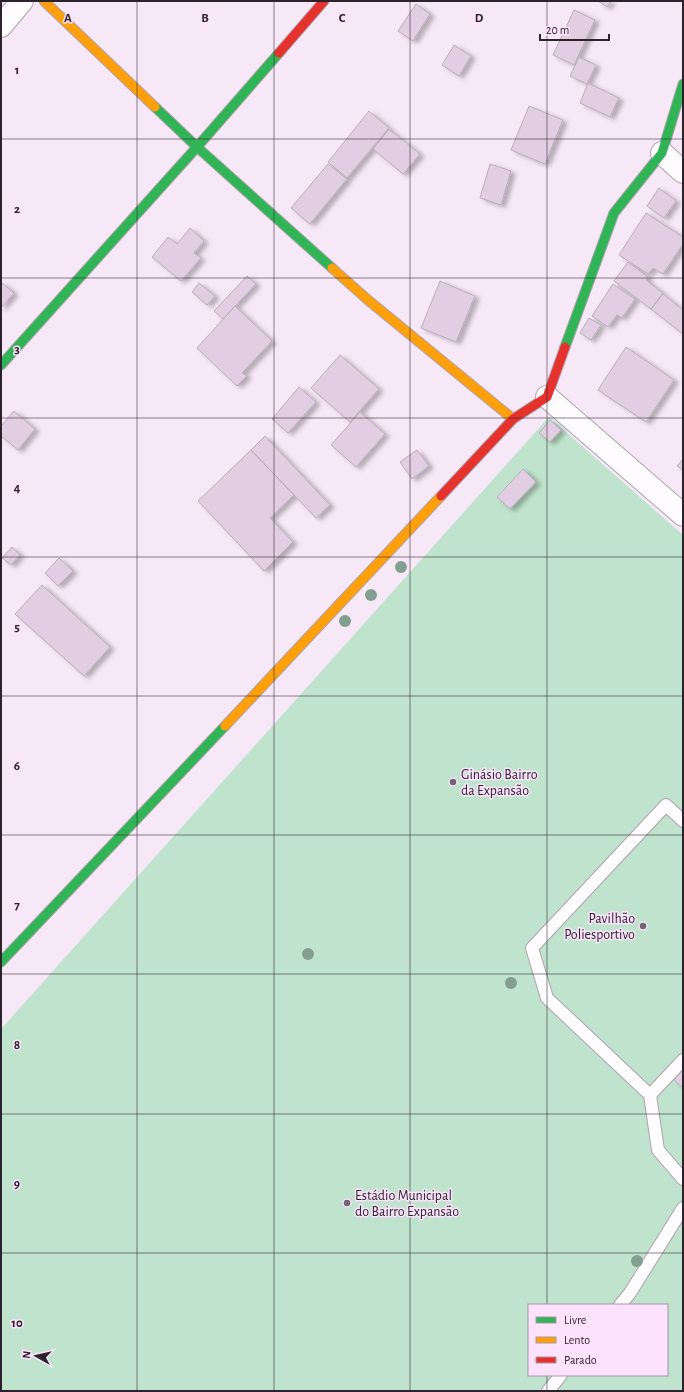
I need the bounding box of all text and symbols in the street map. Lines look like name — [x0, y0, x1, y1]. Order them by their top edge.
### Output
text: A — [64, 12, 72, 25]
text: B — [201, 12, 209, 25]
text: C — [339, 12, 346, 25]
text: D — [475, 12, 484, 25]
scale bar — [540, 16, 609, 42]
text: 20 m — [546, 24, 569, 36]
text: 1 — [15, 64, 19, 77]
text: 2 — [14, 203, 20, 216]
text: 3 — [14, 343, 20, 356]
text: 4 — [14, 482, 21, 495]
text: 5 — [14, 621, 20, 634]
text: 6 — [14, 760, 20, 773]
place label: Ginásio Bairro da Expansão — [461, 768, 538, 798]
marker: Ginásio Bairro da Expansão — [448, 777, 458, 787]
text: 7 — [14, 899, 20, 912]
place label: Pavilhão Poliesportivo — [564, 912, 635, 942]
marker: Pavilhão Poliesportivo — [638, 921, 648, 931]
text: 8 — [14, 1039, 20, 1052]
text: 9 — [14, 1178, 20, 1191]
place label: Estádio Municipal do Bairro Expansão — [355, 1189, 459, 1219]
marker: Estádio Municipal do Bairro Expansão — [342, 1198, 352, 1208]
legend — [528, 1304, 668, 1376]
text: Livre — [564, 1314, 586, 1326]
text: 10 — [11, 1317, 23, 1330]
text: Lento — [564, 1334, 590, 1346]
north arrow — [16, 1336, 56, 1376]
text: N — [21, 1350, 33, 1359]
text: Parado — [564, 1354, 597, 1366]

